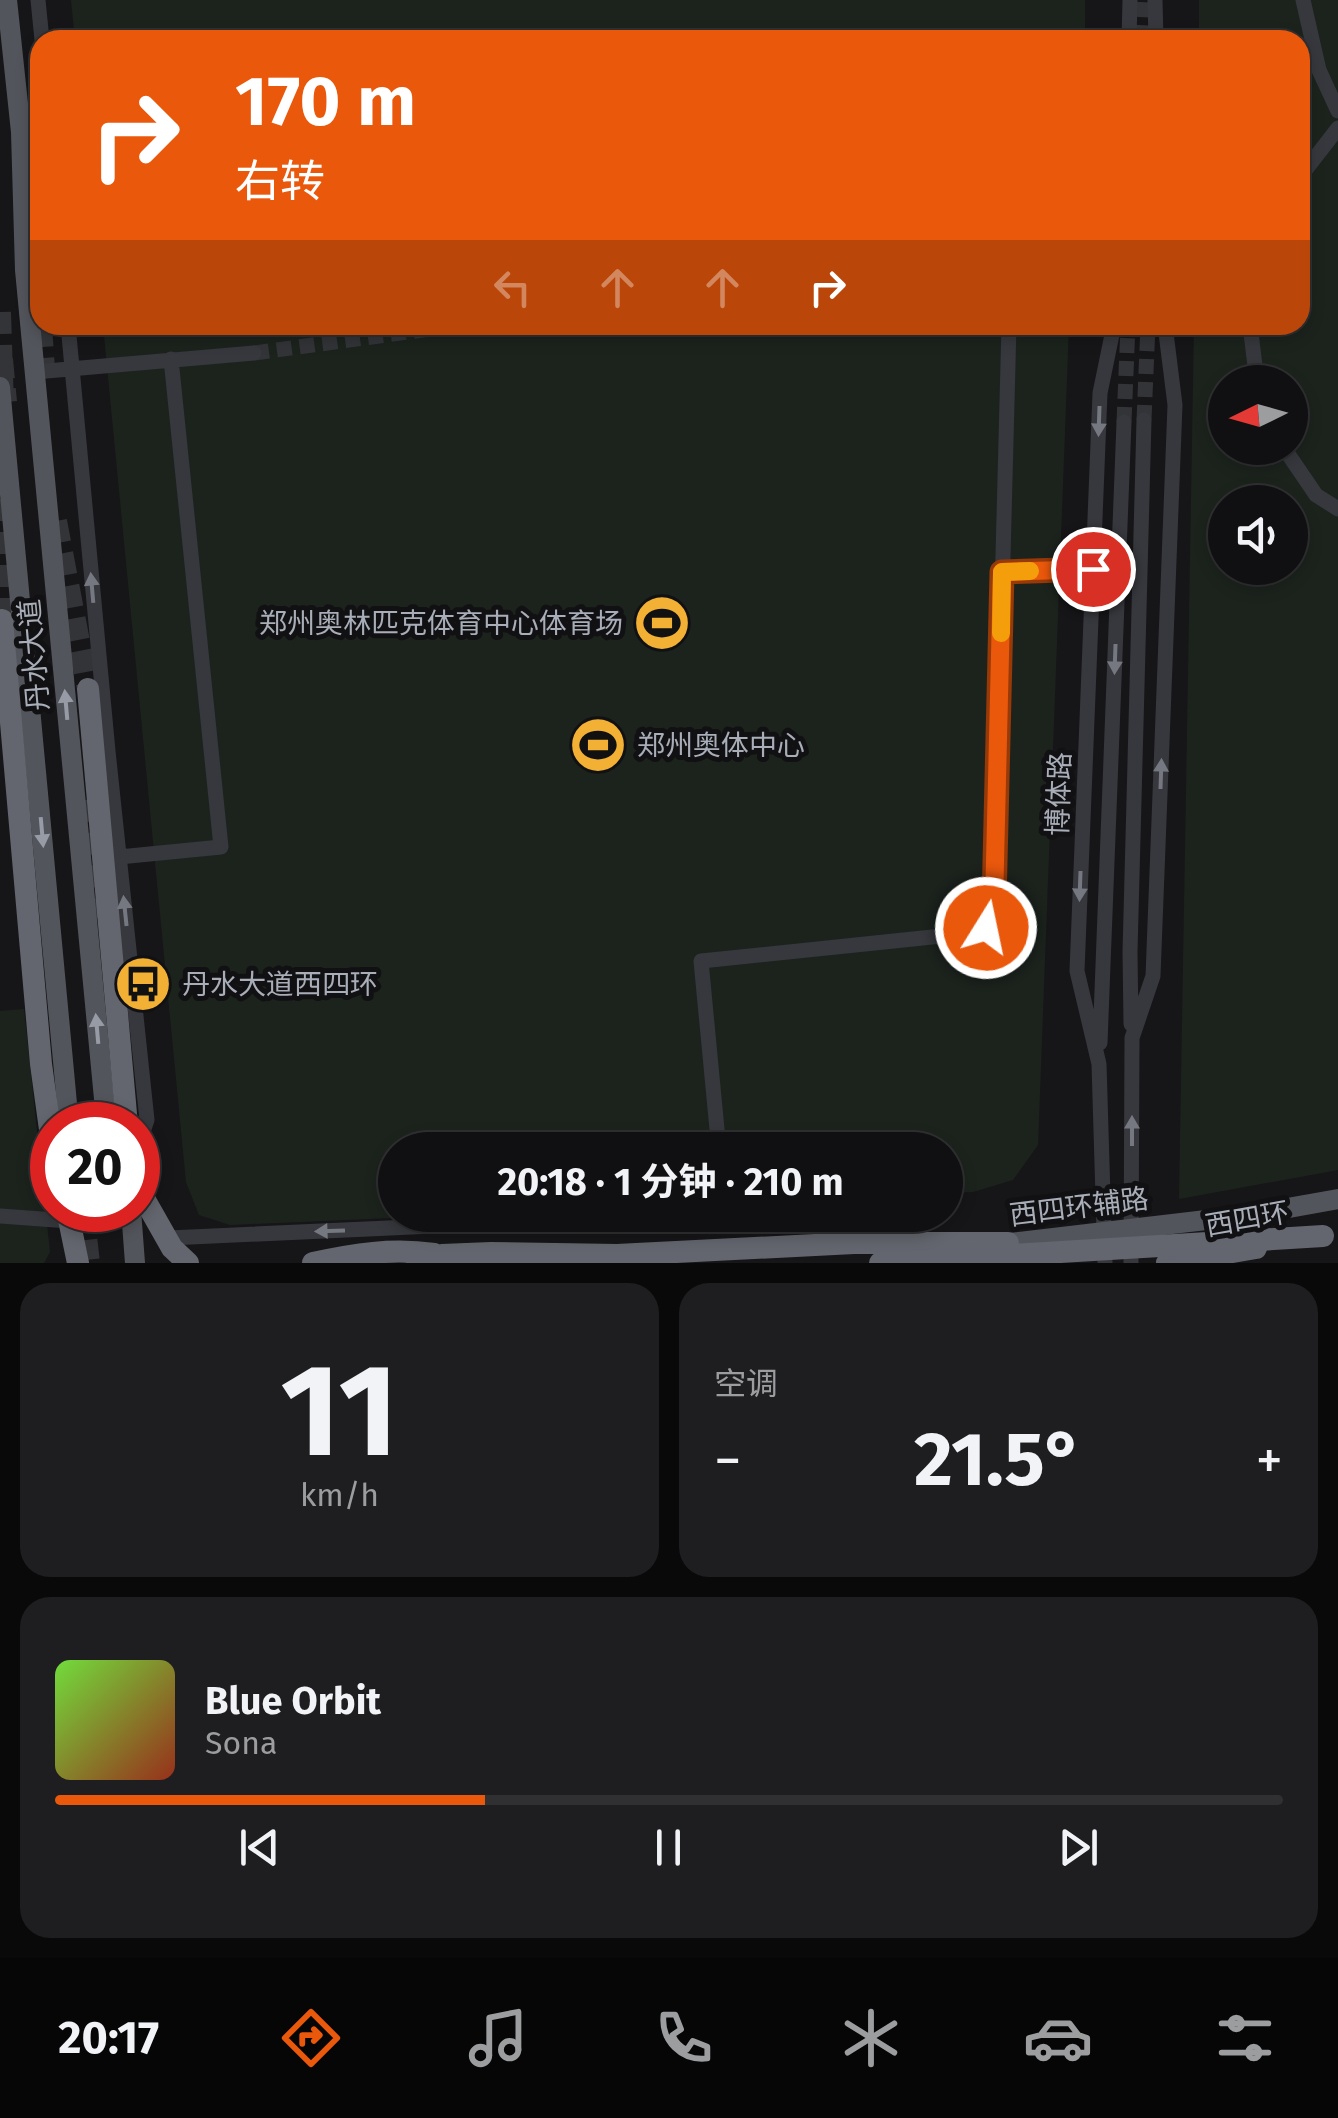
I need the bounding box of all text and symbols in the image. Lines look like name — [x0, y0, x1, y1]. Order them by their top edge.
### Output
text: 170 m — [235, 60, 416, 144]
icon: right — [70, 70, 200, 200]
text: 右转 — [235, 155, 325, 209]
icon: left — [485, 260, 540, 315]
icon: ahead — [590, 260, 645, 315]
icon: ahead — [695, 260, 750, 315]
icon: right — [800, 260, 855, 315]
north arrow — [1208, 365, 1308, 465]
map controls — [1208, 365, 1308, 585]
one-way arrow — [1090, 406, 1106, 438]
button: sound — [1208, 485, 1308, 585]
pin — [1051, 527, 1136, 612]
icon: arrive — [1066, 542, 1121, 597]
one-way arrow — [84, 572, 100, 603]
sports icon: 郑州奥林匹克体育中心体育场 — [632, 593, 692, 653]
street label: 丹水大道 — [13, 598, 55, 712]
place label: 郑州奥林匹克体育中心体育场 — [259, 607, 623, 640]
one-way arrow — [1106, 644, 1122, 676]
one-way arrow — [58, 689, 74, 721]
sports icon: 郑州奥体中心 — [568, 715, 628, 775]
place label: 郑州奥体中心 — [637, 729, 805, 762]
street label: 博体路 — [1041, 751, 1077, 837]
one-way arrow — [1153, 758, 1169, 790]
one-way arrow — [34, 817, 50, 849]
one-way arrow — [1072, 870, 1088, 902]
position arrow — [934, 876, 1038, 980]
one-way arrow — [116, 895, 132, 927]
bus stop icon: 丹水大道西四环 — [113, 954, 173, 1014]
place label: 丹水大道西四环 — [182, 968, 378, 1001]
one-way arrow — [89, 1012, 105, 1044]
speed limit sign: 20 — [30, 1102, 160, 1232]
one-way arrow — [1124, 1114, 1140, 1146]
text: 20:18 · 1 分钟 · 210 m — [497, 1159, 844, 1205]
street label: 西四环辅路 — [1008, 1182, 1150, 1232]
street label: 西四环 — [1203, 1195, 1291, 1243]
one-way arrow — [314, 1223, 346, 1239]
text: 11 — [280, 1333, 399, 1489]
text: 空调 — [714, 1365, 778, 1403]
text: 21.5° — [914, 1415, 1083, 1505]
text: − — [714, 1428, 742, 1494]
text: + — [1256, 1428, 1283, 1494]
text: km/h — [300, 1476, 379, 1514]
text: Blue Orbit — [205, 1678, 381, 1724]
text: Sona — [205, 1724, 277, 1762]
icon: previous — [232, 1820, 287, 1875]
icon: pause — [641, 1820, 696, 1875]
icon: next — [1051, 1820, 1106, 1875]
icon: directions — [276, 2003, 346, 2073]
icon: music — [463, 2003, 533, 2073]
icon: phone — [649, 2003, 719, 2073]
icon: climate — [836, 2003, 906, 2073]
icon: car — [1023, 2003, 1093, 2073]
icon: filters — [1210, 2003, 1280, 2073]
text: 20:17 — [58, 2011, 159, 2065]

